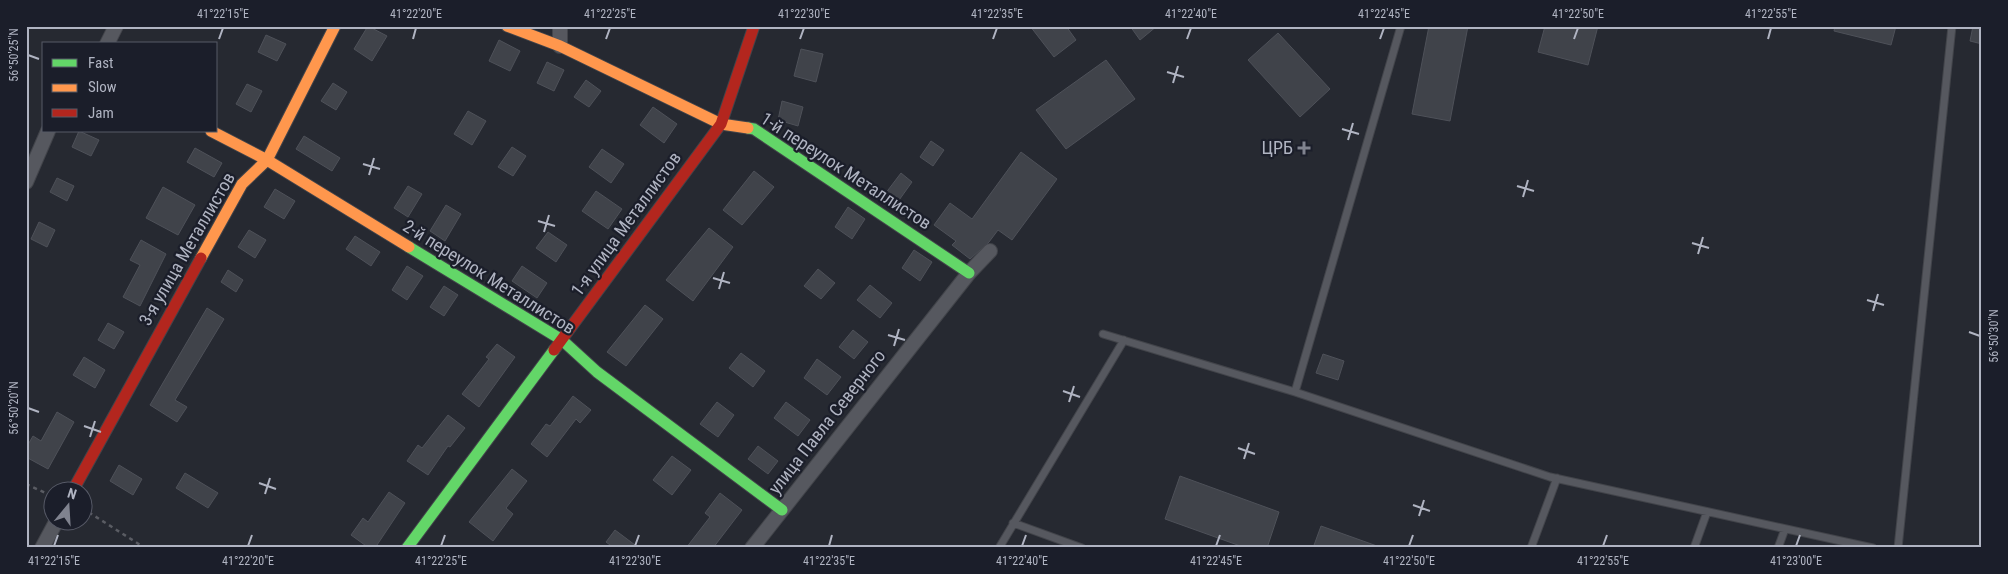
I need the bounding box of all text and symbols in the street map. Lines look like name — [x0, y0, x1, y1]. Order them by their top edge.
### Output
text: 41°22'15"E — [197, 7, 249, 21]
text: 41°22'20"E — [390, 7, 442, 21]
text: 41°22'25"E — [584, 7, 636, 21]
text: 41°22'30"E — [778, 7, 830, 21]
text: 41°22'35"E — [971, 7, 1023, 21]
text: 41°22'40"E — [1165, 7, 1217, 21]
text: 41°22'45"E — [1358, 7, 1410, 21]
text: 41°22'50"E — [1552, 7, 1604, 21]
text: 41°22'55"E — [1745, 7, 1797, 21]
text: 56°50'25"N — [7, 28, 21, 82]
legend — [42, 42, 218, 132]
text: Fast — [88, 54, 113, 72]
text: Slow — [88, 78, 117, 96]
text: Jam — [88, 104, 114, 122]
street label: 1-й переулок Металлистов — [757, 108, 935, 234]
place label: ЦРБ — [1262, 137, 1293, 158]
marker: ЦРБ — [1297, 141, 1311, 155]
street label: 1-я улица Металлистов — [566, 147, 685, 300]
street label: 3-я улица Металлистов — [134, 169, 239, 329]
street label: 2-й переулок Металлистов — [399, 215, 579, 338]
text: 56°50'30"N — [1987, 309, 2001, 363]
street label: улица Павла Северного — [764, 345, 889, 498]
text: 56°50'20"N — [7, 381, 21, 435]
north arrow — [42, 482, 92, 532]
text: N — [65, 485, 79, 503]
text: 41°22'15"E — [28, 554, 80, 568]
text: 41°22'20"E — [222, 554, 274, 568]
text: 41°22'25"E — [415, 554, 467, 568]
text: 41°22'30"E — [609, 554, 661, 568]
text: 41°22'35"E — [803, 554, 855, 568]
text: 41°22'40"E — [996, 554, 1048, 568]
text: 41°22'45"E — [1190, 554, 1242, 568]
text: 41°22'50"E — [1383, 554, 1435, 568]
text: 41°22'55"E — [1577, 554, 1629, 568]
text: 41°23'00"E — [1770, 554, 1822, 568]

